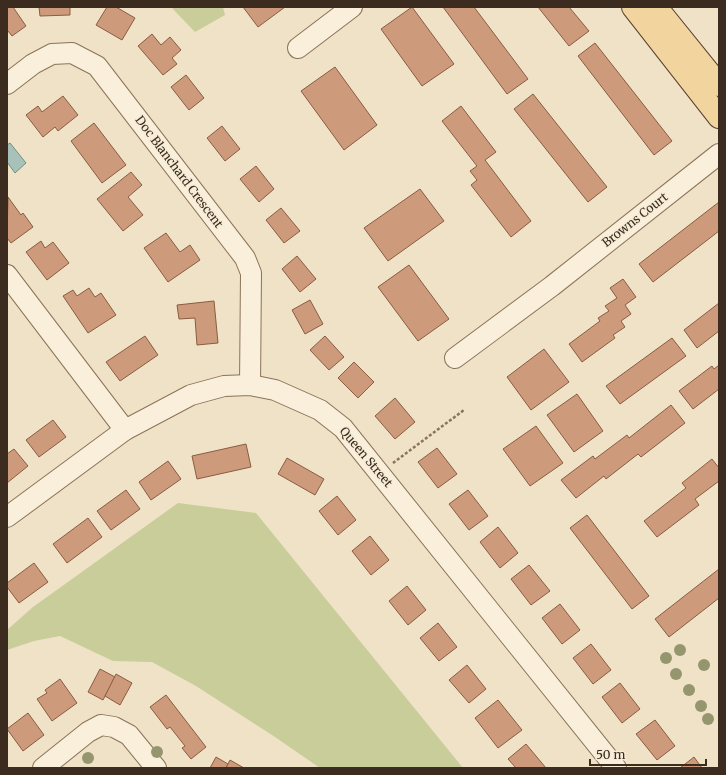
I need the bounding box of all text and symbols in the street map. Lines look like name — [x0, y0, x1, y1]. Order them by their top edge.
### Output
street label: Doc Blanchard Crescent — [132, 113, 227, 231]
street label: Browns Court — [599, 189, 671, 250]
street label: Queen Street — [337, 423, 396, 490]
scale bar — [590, 741, 706, 767]
text: 50 m — [596, 747, 625, 762]

